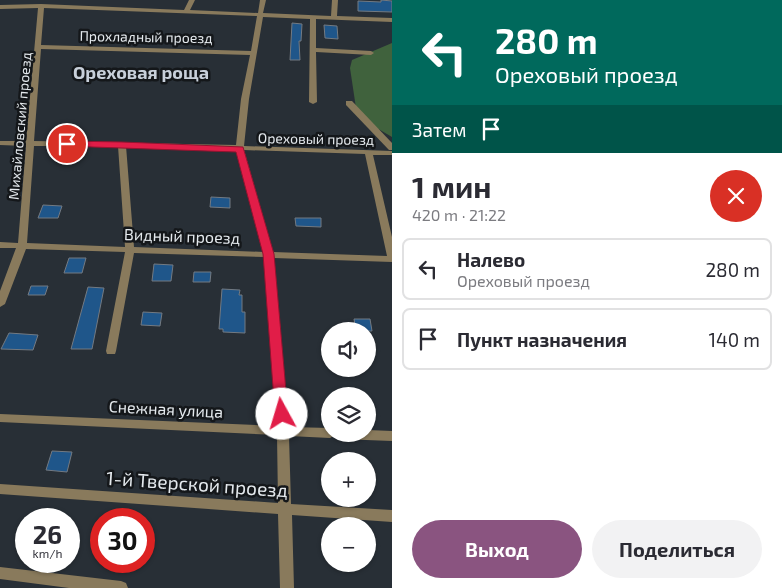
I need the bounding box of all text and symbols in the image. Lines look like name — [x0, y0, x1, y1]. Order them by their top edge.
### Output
text: 280 m — [495, 19, 598, 61]
icon: left — [412, 20, 477, 85]
street label: Прохладный проезд — [79, 27, 213, 46]
street label: Михайловский проезд — [5, 51, 34, 201]
district label: Ореховая роща — [73, 61, 209, 83]
text: Ореховый проезд — [495, 61, 678, 87]
icon: arrive — [477, 115, 505, 143]
text: Затем — [412, 118, 467, 141]
pin — [46, 123, 88, 165]
street label: Ореховый проезд — [258, 129, 374, 148]
icon: arrive — [53, 130, 81, 158]
text: 1 мин — [412, 168, 491, 204]
button: close — [710, 170, 762, 222]
text: 420 m · 21:22 — [412, 205, 506, 224]
street label: Видный проезд — [124, 224, 240, 247]
text: Налево — [457, 248, 525, 271]
icon: left — [414, 255, 442, 283]
text: 280 m — [705, 258, 760, 281]
text: Ореховый проезд — [457, 271, 590, 290]
map controls — [321, 322, 376, 572]
button: sound — [321, 322, 376, 377]
icon: arrive — [414, 325, 442, 353]
text: Пункт назначения — [457, 328, 627, 351]
text: 140 m — [708, 328, 760, 351]
position arrow — [255, 387, 307, 439]
button: layers — [321, 387, 376, 442]
street label: Снежная улица — [108, 396, 224, 422]
button: + — [321, 452, 376, 507]
street label: 1-й Тверской проезд — [105, 466, 289, 501]
speed limit sign: 30 — [90, 508, 155, 573]
button: − — [321, 517, 376, 572]
text: 26 — [33, 519, 62, 549]
button: Выход — [412, 520, 582, 578]
button: Поделиться — [592, 520, 762, 578]
text: km/h — [33, 546, 62, 560]

